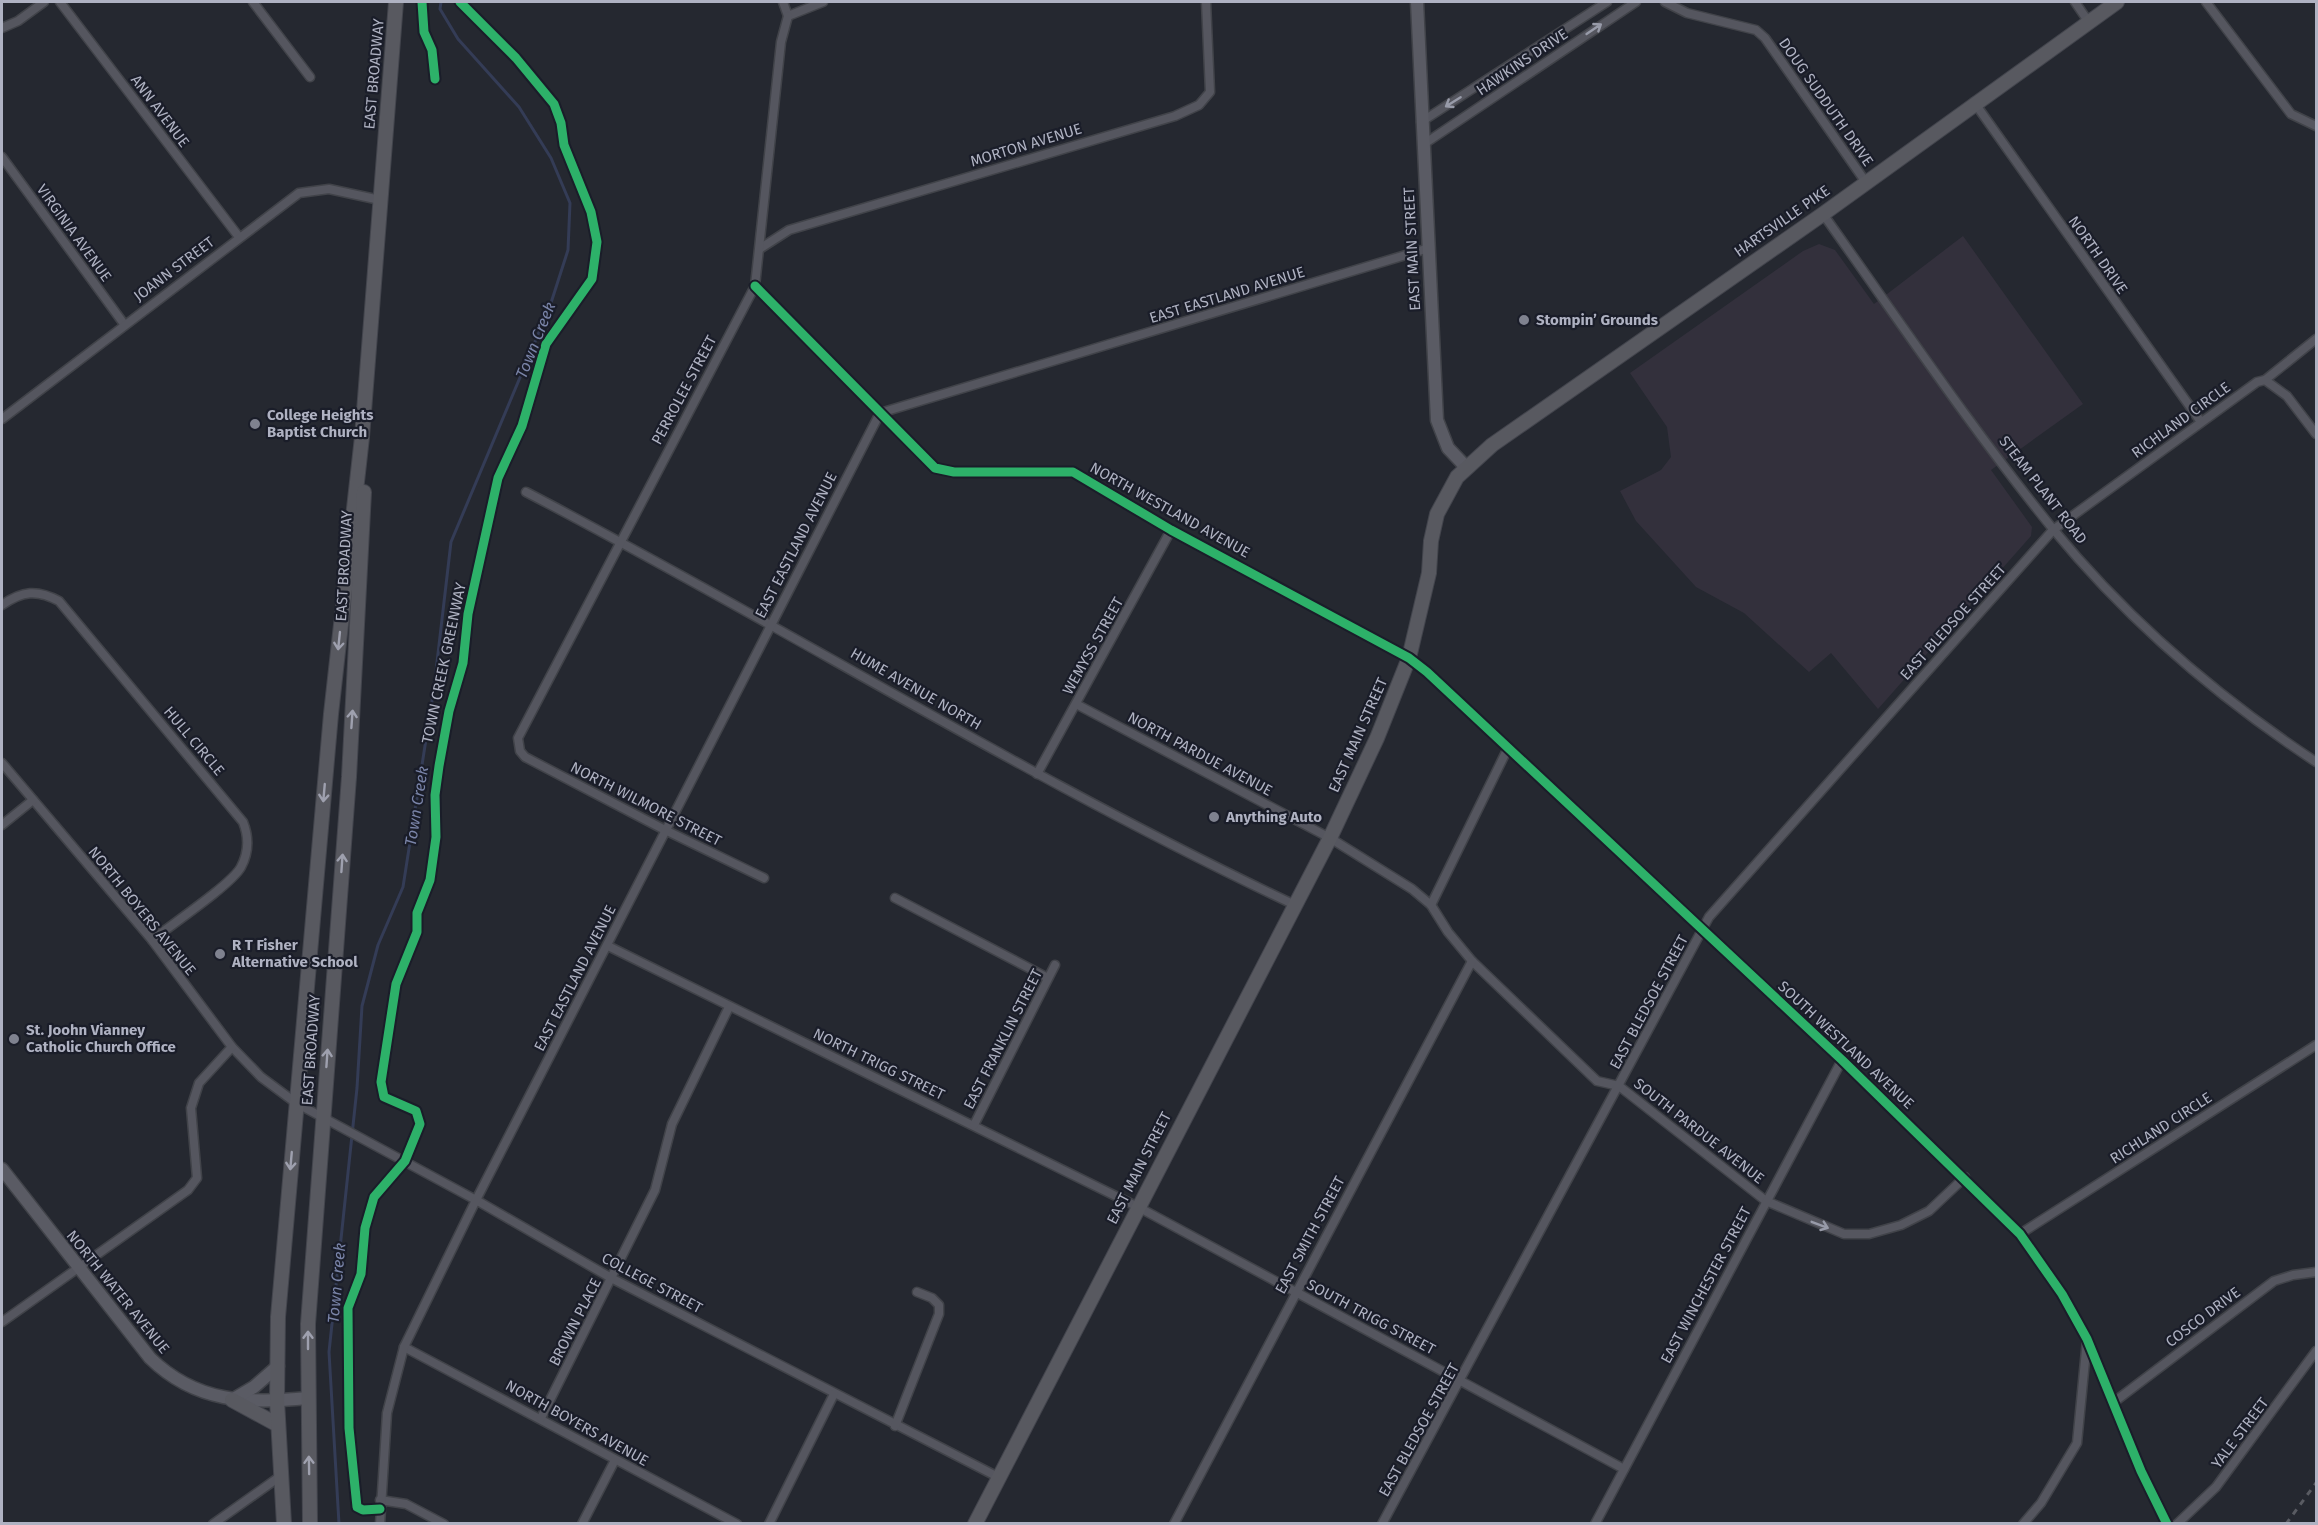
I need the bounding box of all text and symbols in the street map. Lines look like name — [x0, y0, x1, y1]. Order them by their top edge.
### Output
street label: EAST BROADWAY — [360, 17, 388, 130]
one-way arrow — [1586, 23, 1603, 36]
street label: HAWKINS DRIVE — [1473, 25, 1571, 99]
street label: DOUG SUDDUTH DRIVE — [1775, 34, 1877, 170]
street label: ANN AVENUE — [127, 71, 193, 151]
one-way arrow — [1444, 96, 1461, 109]
street label: MORTON AVENUE — [968, 120, 1084, 170]
street label: VIRGINIA AVENUE — [33, 181, 115, 285]
street label: HARTSVILLE PIKE — [1731, 181, 1833, 261]
street label: EAST MAIN STREET — [1400, 187, 1424, 311]
street label: NORTH DRIVE — [2065, 213, 2131, 297]
street label: JOANN STREET — [130, 233, 218, 305]
street label: EAST EASTLAND AVENUE — [1147, 263, 1307, 327]
water label: Town Creek — [512, 299, 560, 381]
place label: Stompin’ Grounds — [1536, 311, 1658, 329]
marker: Stompin’ Grounds — [1517, 313, 1531, 327]
street label: PERROLEE STREET — [648, 332, 720, 448]
street label: RICHLAND CIRCLE — [2128, 378, 2234, 462]
place label: College Heights Baptist Church — [267, 406, 373, 441]
marker: College Heights Baptist Church — [248, 417, 262, 431]
street label: STEAM PLANT ROAD — [1995, 432, 2091, 548]
street label: NORTH WESTLAND AVENUE — [1087, 458, 1253, 562]
street label: EAST EASTLAND AVENUE — [751, 469, 841, 621]
street label: EAST BROADWAY — [332, 509, 356, 622]
street label: EAST BLEDSOE STREET — [1896, 560, 2010, 684]
street label: TOWN CREEK GREENWAY — [418, 580, 470, 745]
street label: WEMYSS STREET — [1059, 594, 1127, 698]
one-way arrow — [333, 630, 344, 650]
street label: HUME AVENUE NORTH — [847, 644, 985, 734]
street label: EAST MAIN STREET — [1325, 675, 1391, 795]
street label: HULL CIRCLE — [160, 703, 228, 779]
street label: NORTH PARDUE AVENUE — [1125, 708, 1275, 800]
one-way arrow — [347, 709, 358, 729]
street label: NORTH WILMORE STREET — [568, 758, 725, 850]
water label: Town Creek — [401, 764, 432, 847]
one-way arrow — [318, 782, 329, 802]
place label: Anything Auto — [1225, 808, 1322, 826]
marker: Anything Auto — [1207, 810, 1221, 824]
street label: NORTH BOYERS AVENUE — [84, 843, 200, 979]
one-way arrow — [337, 854, 348, 874]
street label: EAST EASTLAND AVENUE — [530, 902, 620, 1054]
street label: EAST BLEDSOE STREET — [1606, 932, 1692, 1072]
place label: R T Fisher Alternative School — [231, 936, 358, 971]
marker: R T Fisher Alternative School — [213, 947, 227, 961]
street label: EAST FRANKLIN STREET — [960, 966, 1046, 1112]
street label: SOUTH WESTLAND AVENUE — [1774, 977, 1918, 1113]
street label: EAST BROADWAY — [298, 993, 324, 1106]
place label: St. Joohn Vianney Catholic Church Office — [26, 1021, 176, 1056]
street label: NORTH TRIGG STREET — [810, 1024, 948, 1104]
marker: St. Joohn Vianney Catholic Church Office — [7, 1032, 21, 1046]
one-way arrow — [322, 1048, 333, 1068]
street label: SOUTH PARDUE AVENUE — [1630, 1075, 1768, 1187]
street label: RICHLAND CIRCLE — [2107, 1088, 2215, 1168]
street label: EAST MAIN STREET — [1103, 1109, 1175, 1227]
one-way arrow — [285, 1151, 296, 1171]
street label: EAST SMITH STREET — [1271, 1173, 1349, 1297]
street label: EAST WINCHESTER STREET — [1657, 1203, 1755, 1366]
one-way arrow — [1810, 1220, 1829, 1231]
street label: NORTH WATER AVENUE — [63, 1227, 173, 1357]
water label: Town Creek — [324, 1242, 350, 1324]
street label: COLLEGE STREET — [599, 1249, 706, 1317]
street label: BROWN PLACE — [545, 1275, 605, 1369]
street label: SOUTH TRIGG STREET — [1304, 1275, 1439, 1359]
street label: COSCO DRIVE — [2162, 1283, 2244, 1351]
one-way arrow — [302, 1330, 314, 1350]
street label: EAST BLEDSOE STREET — [1375, 1360, 1463, 1500]
street label: NORTH BOYERS AVENUE — [502, 1376, 652, 1470]
street label: YALE STREET — [2208, 1394, 2273, 1472]
one-way arrow — [303, 1456, 314, 1476]

